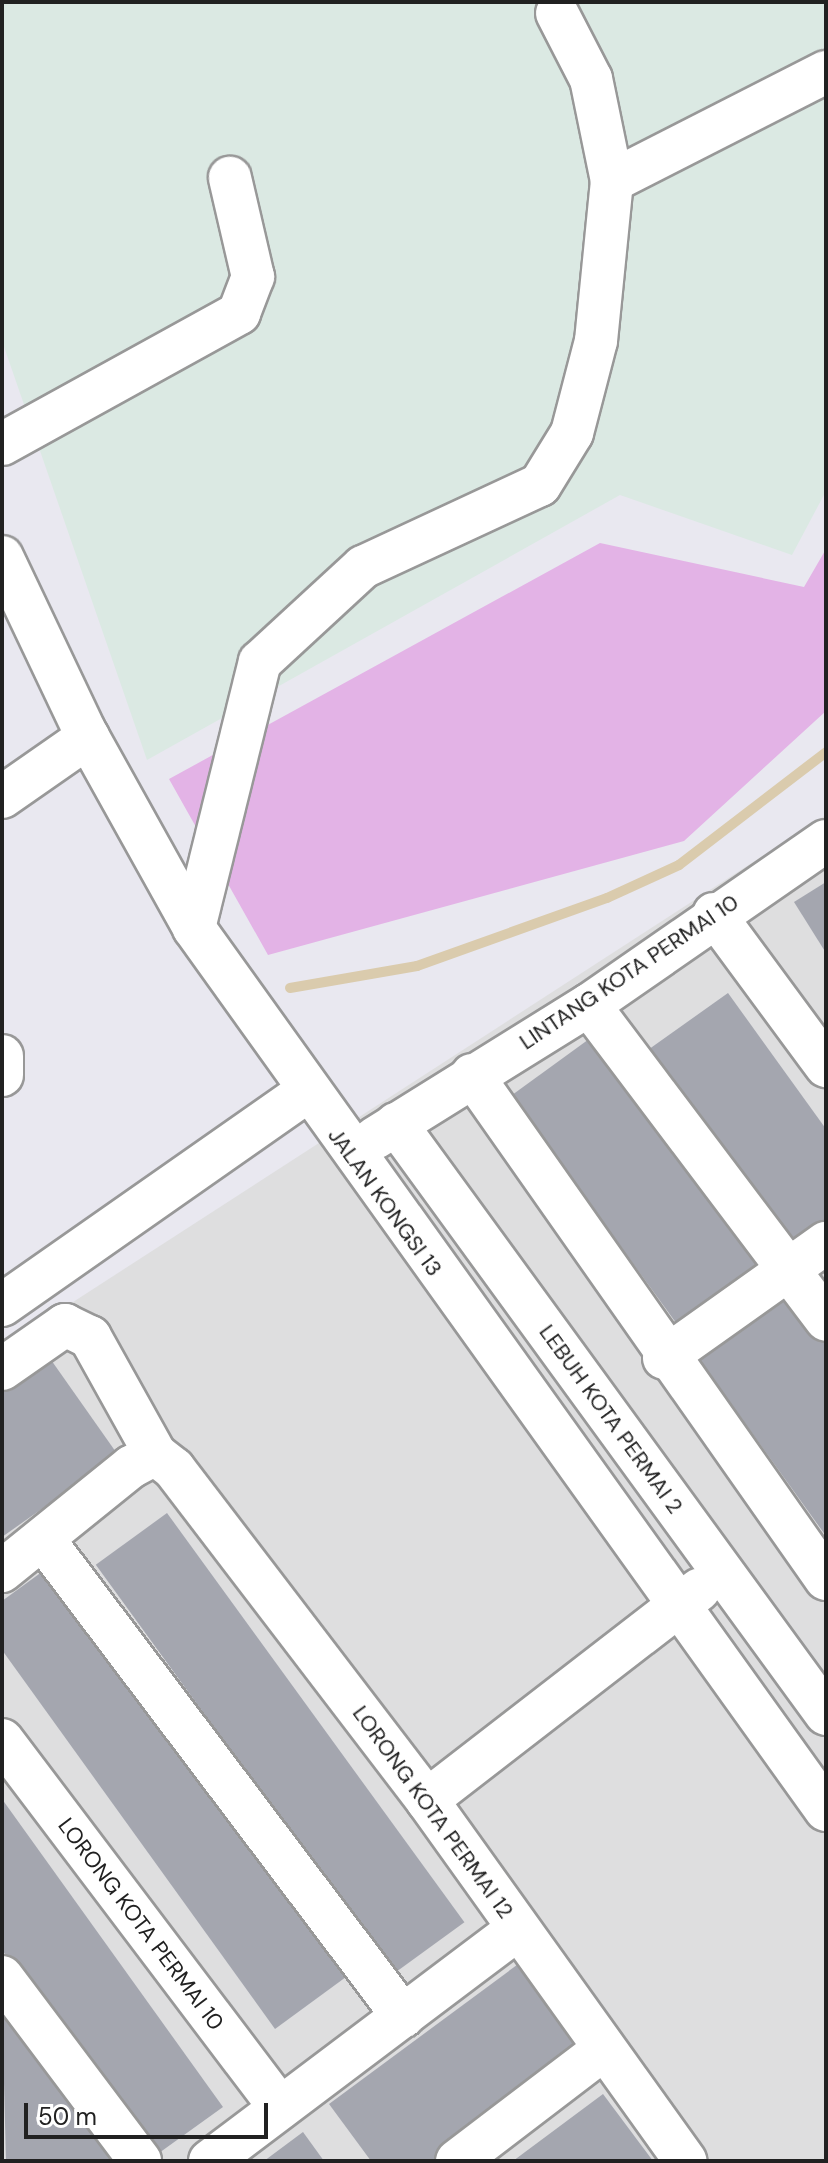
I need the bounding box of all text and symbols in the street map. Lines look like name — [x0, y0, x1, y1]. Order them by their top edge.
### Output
street label: LINTANG KOTA PERMAI 10 — [515, 889, 743, 1055]
street label: JALAN KONGSI 13 — [322, 1123, 448, 1281]
street label: LEBUH KOTA PERMAI 2 — [534, 1319, 688, 1519]
street label: LORONG KOTA PERMAI 12 — [347, 1701, 519, 1923]
street label: LORONG KOTA PERMAI 10 — [53, 1813, 229, 2035]
scale bar — [28, 2087, 272, 2137]
text: 50 m — [38, 2101, 97, 2132]

